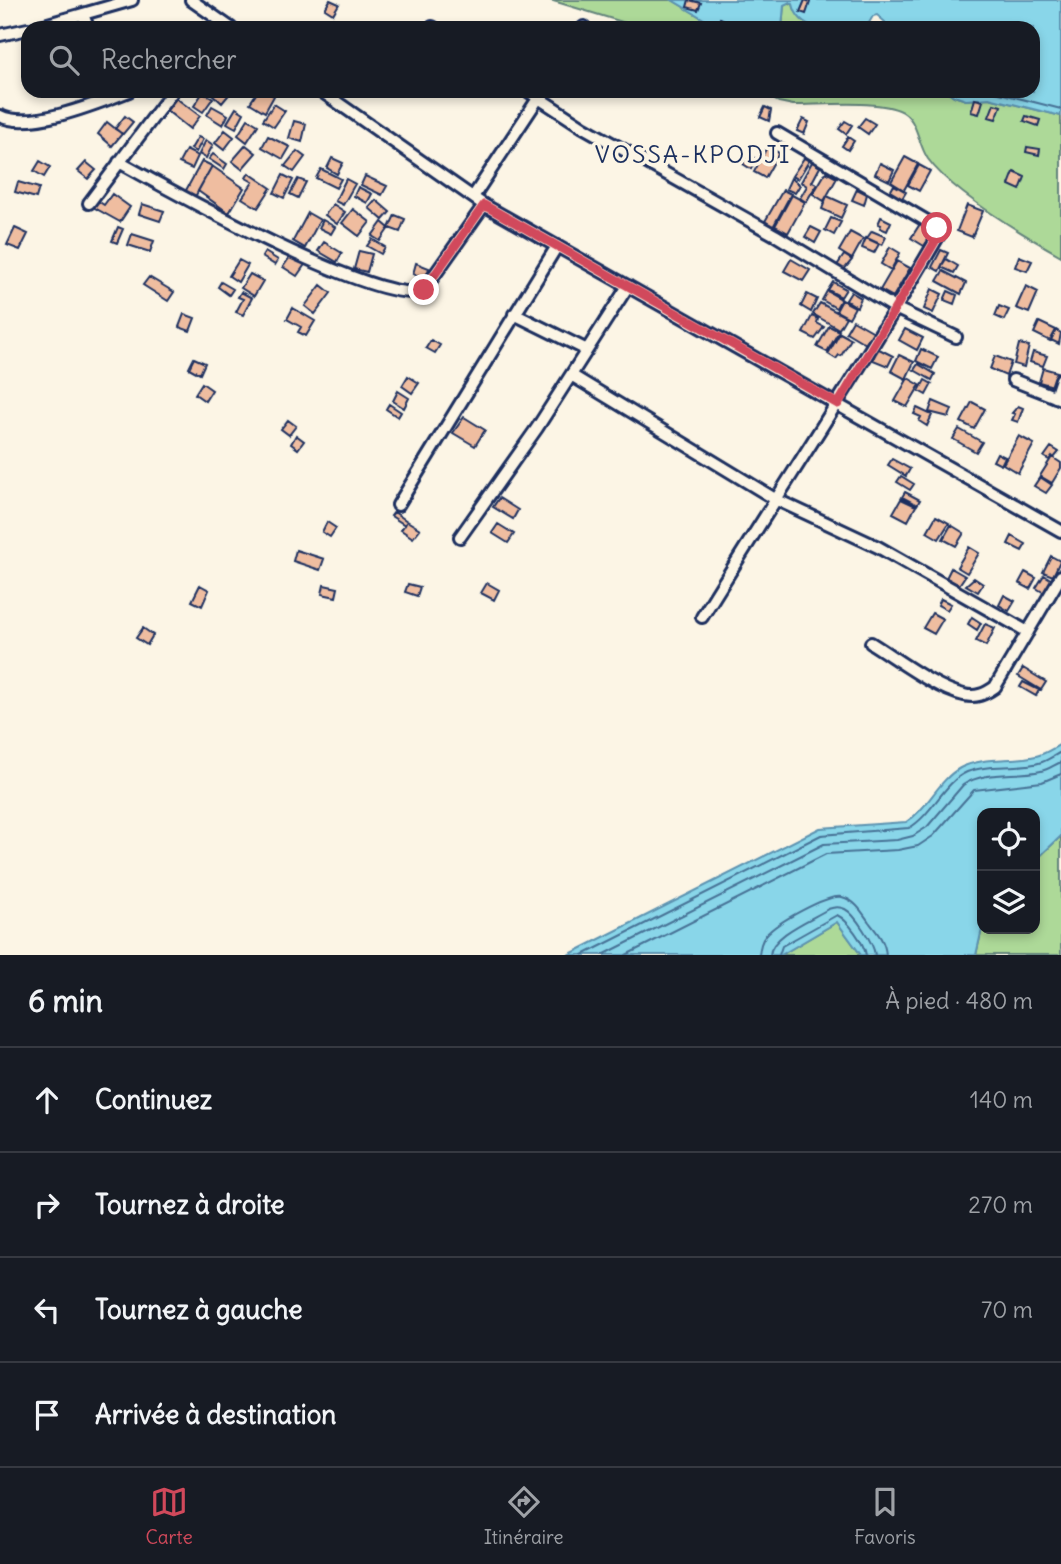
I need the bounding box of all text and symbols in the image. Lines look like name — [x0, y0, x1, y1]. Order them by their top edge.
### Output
search box — [21, 21, 1040, 98]
icon: search — [45, 41, 83, 79]
text: Rechercher — [101, 43, 237, 76]
district label: VOSSA-KPODJI — [595, 139, 791, 169]
route start — [921, 212, 952, 243]
route end — [408, 274, 439, 305]
map controls — [977, 808, 1040, 934]
button: locate — [977, 808, 1040, 871]
button: layers — [977, 871, 1040, 934]
text: 6 min — [28, 982, 103, 1020]
text: À pied · 480 m — [885, 986, 1033, 1015]
icon: ahead — [28, 1081, 66, 1119]
text: Continuez — [95, 1083, 212, 1116]
text: 140 m — [970, 1085, 1033, 1114]
icon: right — [28, 1186, 66, 1224]
text: Tournez à droite — [95, 1188, 285, 1221]
text: 270 m — [968, 1190, 1033, 1219]
icon: left — [28, 1291, 66, 1329]
text: Tournez à gauche — [95, 1293, 303, 1326]
text: 70 m — [981, 1295, 1033, 1324]
icon: arrive — [28, 1396, 66, 1434]
text: Arrivée à destination — [95, 1398, 336, 1431]
tab: Carte — [145, 1483, 193, 1549]
tab: Itinéraire — [484, 1483, 563, 1549]
tab: Favoris — [854, 1483, 916, 1549]

